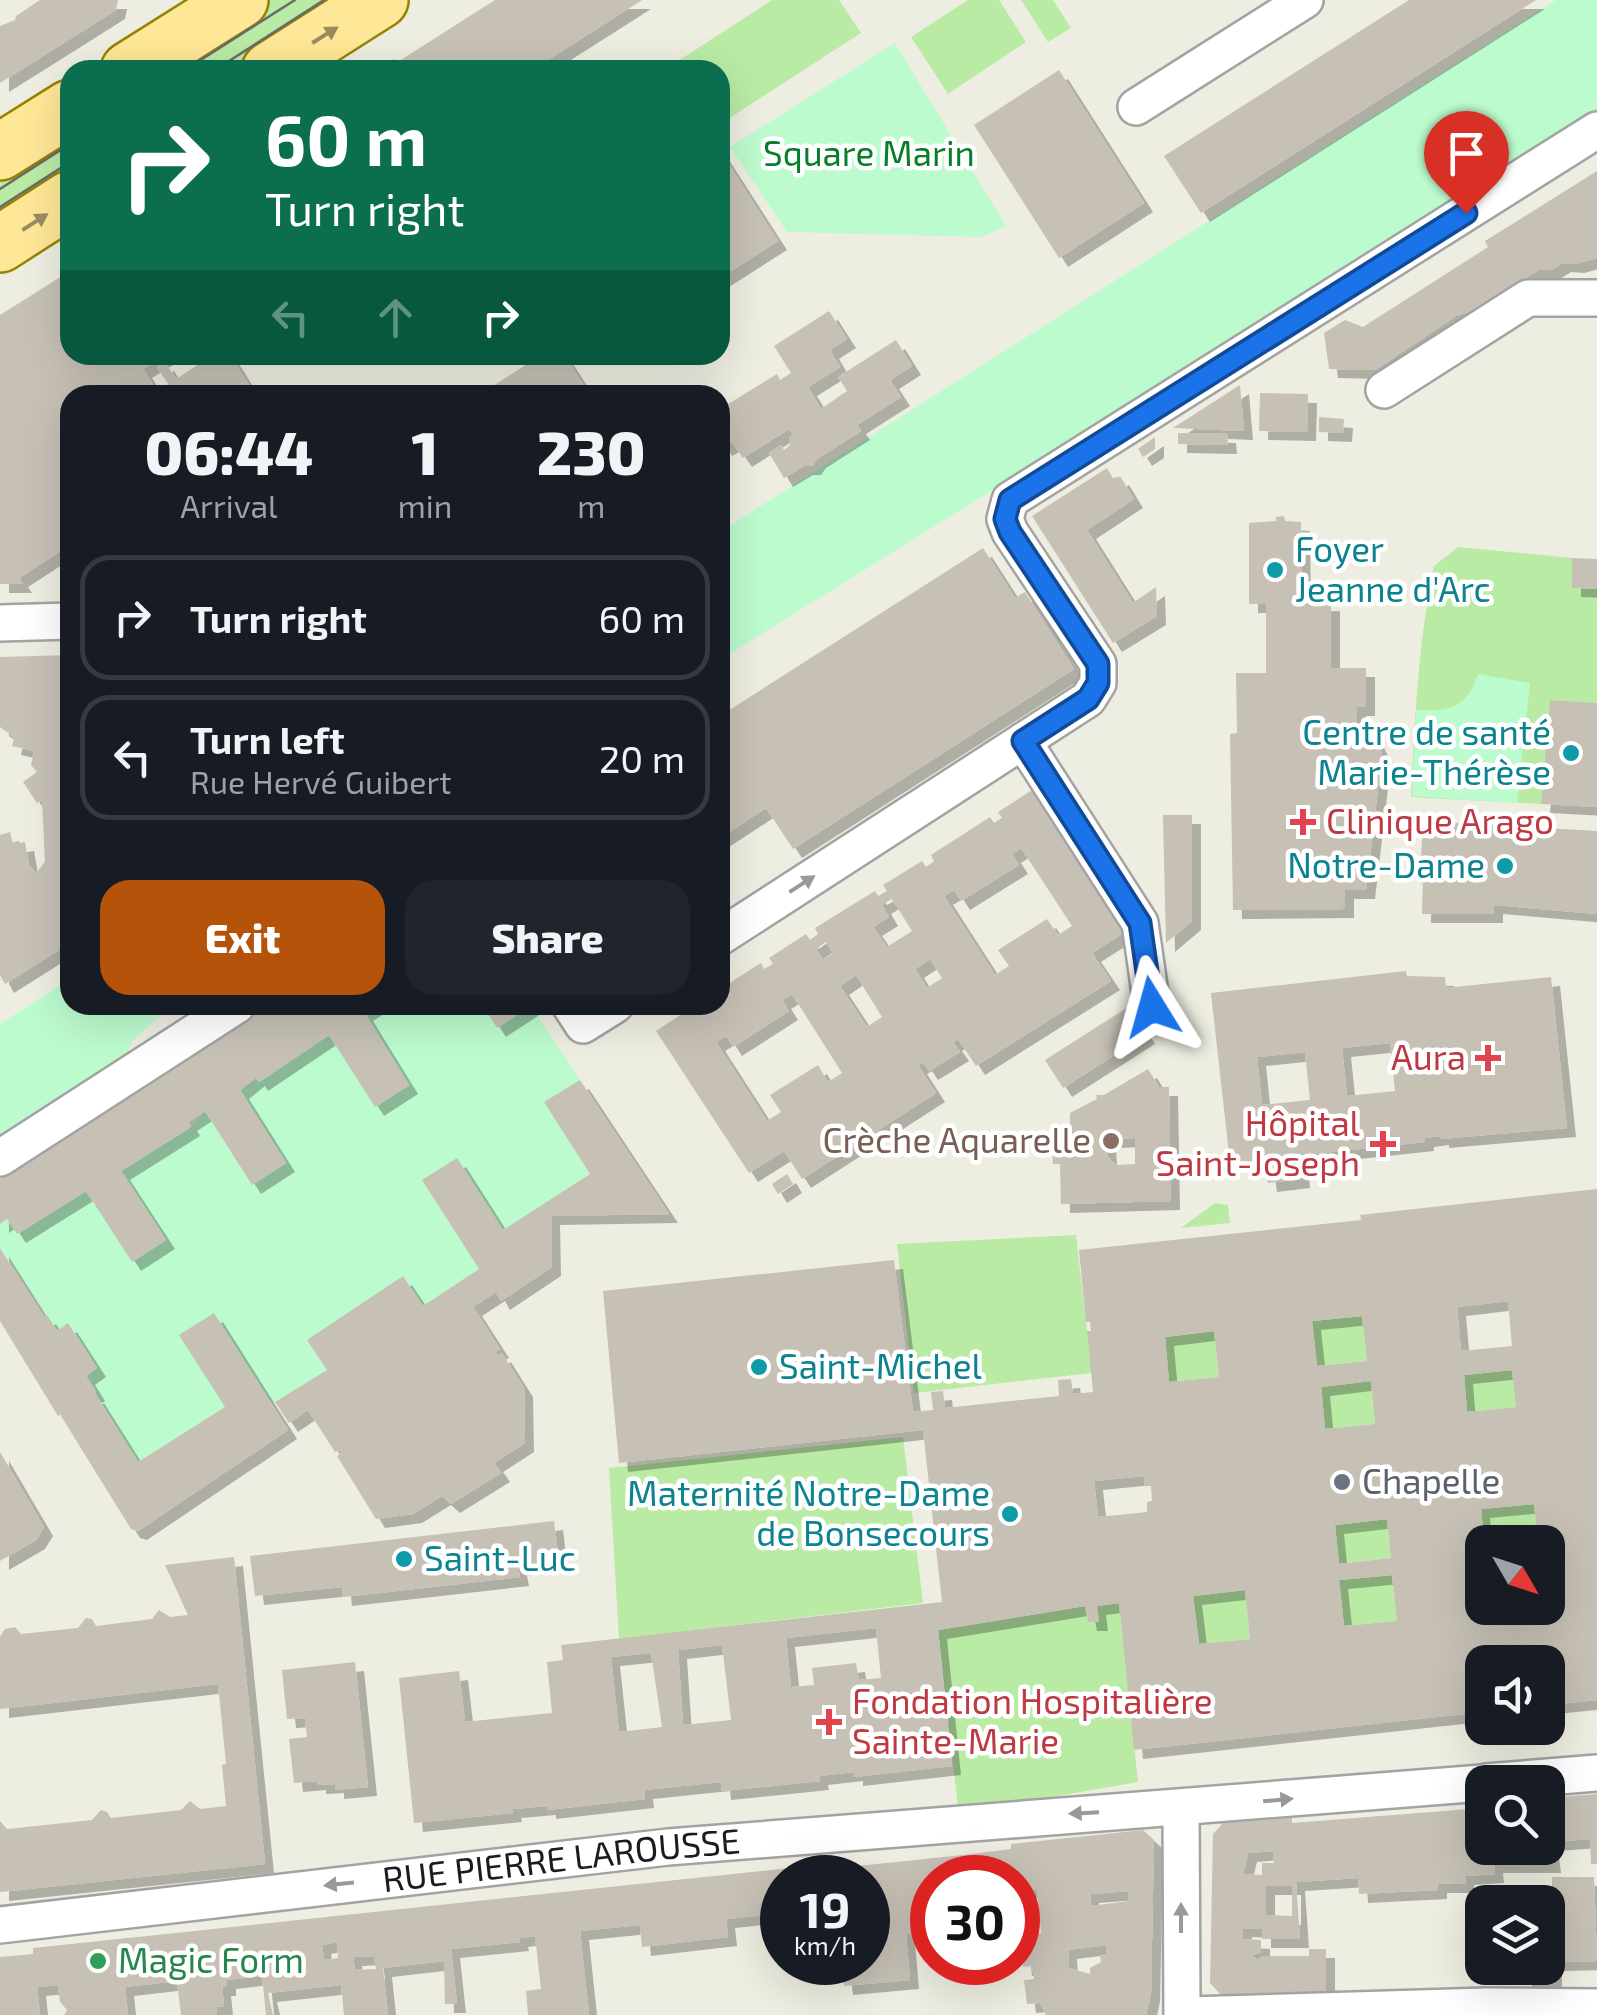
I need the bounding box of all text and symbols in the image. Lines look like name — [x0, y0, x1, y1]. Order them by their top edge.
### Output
one-way arrow — [311, 27, 339, 44]
text: 60 m — [265, 96, 427, 180]
icon: right — [100, 100, 230, 230]
pin — [1424, 111, 1509, 214]
icon: arrive — [1439, 126, 1494, 181]
park label: Square Marin — [763, 131, 975, 173]
text: Turn right — [265, 181, 465, 235]
one-way arrow — [21, 213, 49, 231]
icon: left — [263, 290, 318, 345]
icon: ahead — [368, 290, 423, 345]
icon: right — [473, 290, 528, 345]
text: 06:44 — [145, 415, 313, 487]
text: 1 — [412, 415, 439, 487]
text: 230 — [537, 415, 645, 487]
text: Arrival — [180, 486, 278, 524]
text: min — [398, 486, 452, 524]
text: m — [577, 486, 605, 524]
place label: Foyer Jeanne d'Arc — [1295, 527, 1491, 609]
marker: Foyer Jeanne d'Arc — [1264, 559, 1286, 581]
icon: right — [105, 590, 160, 645]
text: Turn right — [190, 595, 367, 641]
text: 60 m — [599, 595, 685, 641]
place label: Centre de santé Marie-Thérèse — [1302, 710, 1551, 792]
text: Turn left — [190, 716, 345, 762]
icon: left — [105, 730, 160, 785]
text: 20 m — [599, 735, 685, 781]
marker: Centre de santé Marie-Thérèse — [1560, 742, 1582, 764]
text: Rue Hervé Guibert — [190, 762, 452, 800]
place label: Clinique Arago — [1326, 799, 1554, 841]
marker: Clinique Arago — [1290, 809, 1316, 835]
place label: Notre-Dame — [1287, 843, 1485, 885]
marker: Notre-Dame — [1494, 855, 1516, 877]
one-way arrow — [788, 876, 816, 894]
button: Exit — [100, 880, 385, 995]
button: Share — [405, 880, 690, 995]
position arrow — [1100, 955, 1204, 1059]
place label: Aura — [1391, 1035, 1466, 1077]
marker: Aura — [1475, 1045, 1501, 1071]
place label: Hôpital Saint-Joseph — [1156, 1101, 1361, 1183]
place label: Crèche Aquarelle — [823, 1118, 1091, 1160]
marker: Crèche Aquarelle — [1100, 1130, 1122, 1152]
marker: Hôpital Saint-Joseph — [1370, 1131, 1396, 1157]
place label: Saint-Michel — [779, 1344, 982, 1386]
marker: Saint-Michel — [748, 1356, 770, 1378]
place label: Chapelle — [1362, 1459, 1500, 1501]
place label: Maternité Notre-Dame de Bonsecours — [627, 1471, 990, 1553]
marker: Chapelle — [1331, 1471, 1353, 1493]
marker: Maternité Notre-Dame de Bonsecours — [999, 1503, 1021, 1525]
north arrow — [1465, 1525, 1565, 1625]
map controls — [1465, 1525, 1565, 1985]
place label: Saint-Luc — [424, 1536, 576, 1578]
marker: Saint-Luc — [393, 1548, 415, 1570]
button: sound — [1465, 1645, 1565, 1745]
place label: Fondation Hospitalière Sainte-Marie — [852, 1679, 1213, 1761]
marker: Fondation Hospitalière Sainte-Marie — [816, 1709, 842, 1735]
button: search — [1465, 1765, 1565, 1865]
one-way arrow — [1263, 1791, 1295, 1807]
one-way arrow — [1067, 1805, 1099, 1821]
street label: RUE PIERRE LAROUSSE — [380, 1818, 741, 1899]
speed limit sign: 30 — [910, 1855, 1040, 1985]
one-way arrow — [322, 1876, 354, 1892]
text: 19 — [799, 1878, 851, 1938]
button: layers — [1465, 1885, 1565, 1985]
one-way arrow — [1173, 1901, 1189, 1933]
text: km/h — [794, 1930, 856, 1960]
place label: Magic Form — [118, 1938, 304, 1980]
marker: Magic Form — [87, 1950, 109, 1972]

